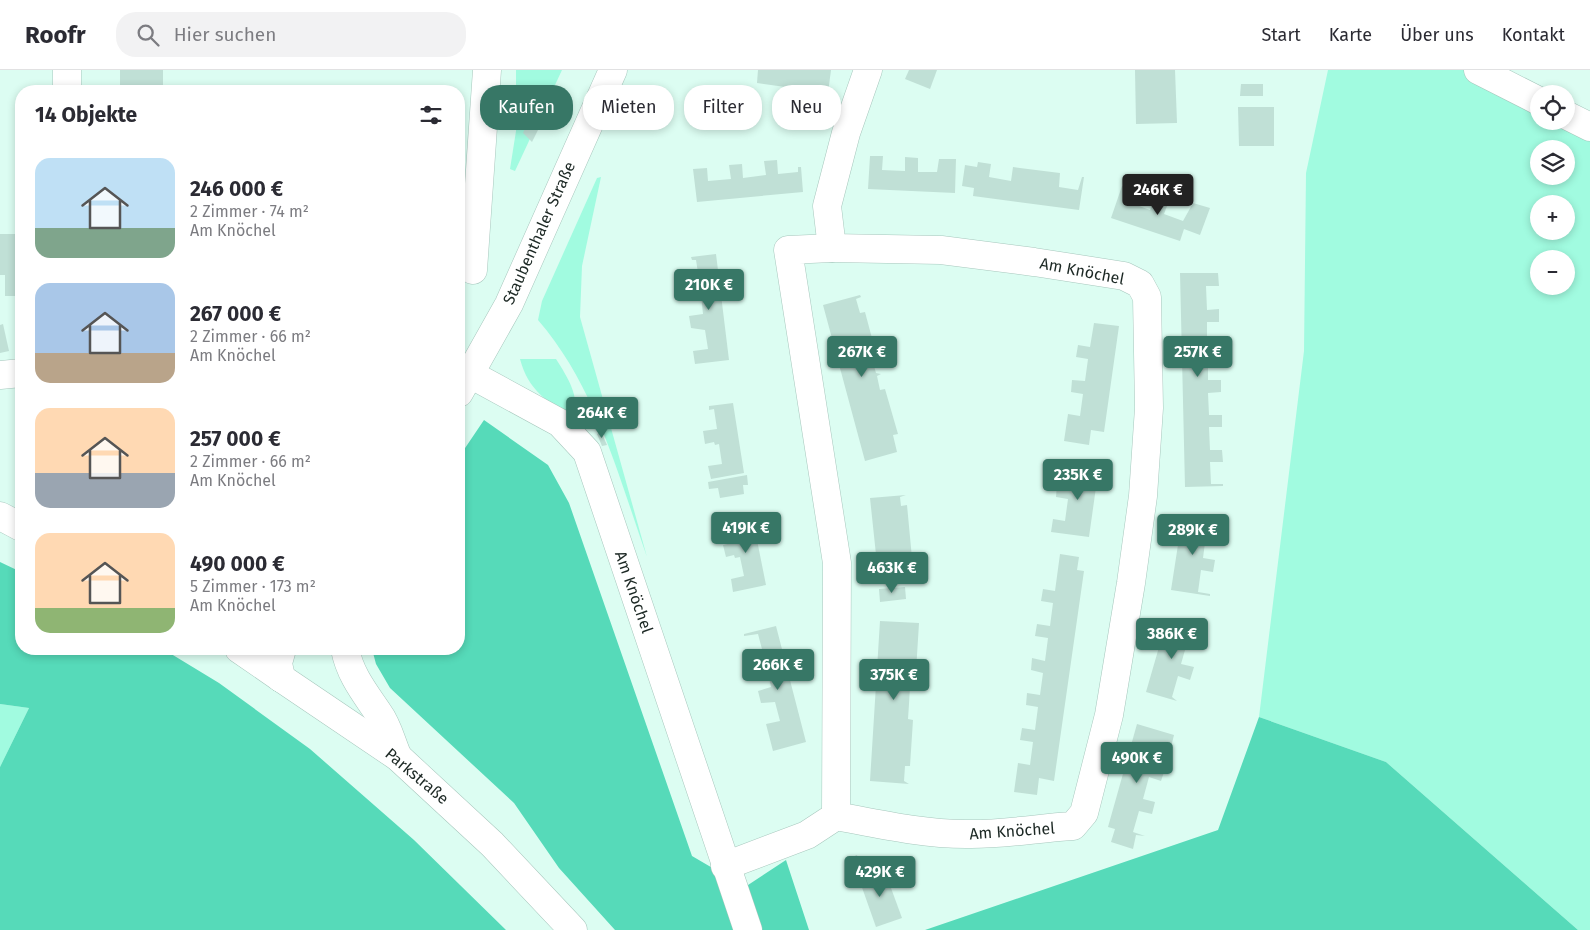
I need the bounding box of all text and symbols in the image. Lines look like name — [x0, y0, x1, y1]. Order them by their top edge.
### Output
search box — [116, 12, 466, 57]
text: Roofr — [25, 21, 86, 49]
icon: search — [134, 21, 162, 49]
text: Hier suchen — [174, 23, 276, 46]
text: Start — [1261, 24, 1301, 46]
text: Karte — [1329, 24, 1372, 46]
text: Über uns — [1400, 24, 1474, 46]
text: Kontakt — [1502, 24, 1565, 46]
chip: Kaufen — [480, 85, 573, 130]
chip: Mieten — [583, 85, 674, 130]
chip: Filter — [684, 85, 762, 130]
chip: Neu — [772, 85, 841, 130]
map controls — [1530, 85, 1575, 295]
button: locate — [1530, 85, 1575, 130]
icon: filters — [417, 101, 445, 129]
text: 14 Objekte — [35, 102, 137, 128]
button: layers — [1530, 140, 1575, 185]
street label: Staubenthaler Straße — [499, 159, 579, 307]
pin: 246K € — [1117, 174, 1199, 216]
text: 246 000 € — [190, 176, 283, 202]
icon: home — [75, 178, 135, 238]
text: 246K € — [1133, 180, 1183, 199]
button: + — [1530, 195, 1575, 240]
text: 2 Zimmer · 74 m² — [190, 202, 309, 221]
text: Am Knöchel — [190, 221, 276, 240]
button: − — [1530, 250, 1575, 295]
street label: Am Knöchel — [1038, 253, 1126, 289]
pin: 210K € — [668, 268, 750, 311]
text: 210K € — [685, 275, 733, 294]
text: 267 000 € — [190, 301, 281, 327]
icon: home — [75, 303, 135, 363]
text: 2 Zimmer · 66 m² — [190, 327, 311, 346]
pin: 267K € — [821, 336, 903, 378]
pin: 257K € — [1157, 336, 1239, 378]
text: 267K € — [838, 342, 886, 361]
text: 257K € — [1174, 342, 1222, 361]
text: Am Knöchel — [190, 346, 276, 365]
pin: 264K € — [561, 396, 643, 439]
text: 264K € — [577, 403, 627, 422]
text: 257 000 € — [190, 426, 281, 452]
icon: home — [75, 428, 135, 488]
text: 2 Zimmer · 66 m² — [190, 452, 311, 471]
pin: 235K € — [1037, 458, 1119, 501]
text: 235K € — [1054, 465, 1102, 484]
text: Am Knöchel — [190, 471, 276, 490]
pin: 419K € — [705, 512, 787, 554]
pin: 289K € — [1152, 514, 1234, 556]
text: 419K € — [722, 518, 770, 537]
text: 289K € — [1168, 520, 1218, 539]
street label: Am Knöchel — [611, 548, 657, 636]
text: 490 000 € — [190, 551, 285, 577]
pin: 463K € — [851, 552, 933, 594]
icon: home — [75, 553, 135, 613]
text: 463K € — [867, 558, 917, 577]
text: 5 Zimmer · 173 m² — [190, 577, 316, 596]
text: Am Knöchel — [190, 596, 276, 615]
pin: 386K € — [1131, 618, 1213, 660]
text: 386K € — [1147, 624, 1197, 643]
pin: 266K € — [737, 648, 819, 691]
text: 266K € — [753, 655, 803, 674]
pin: 375K € — [853, 658, 935, 701]
text: 375K € — [870, 665, 918, 684]
pin: 490K € — [1096, 742, 1178, 784]
street label: Parkstraße — [381, 744, 453, 808]
text: 490K € — [1112, 748, 1162, 767]
street label: Am Knöchel — [969, 819, 1056, 843]
pin: 429K € — [839, 856, 921, 898]
text: 429K € — [855, 862, 905, 881]

